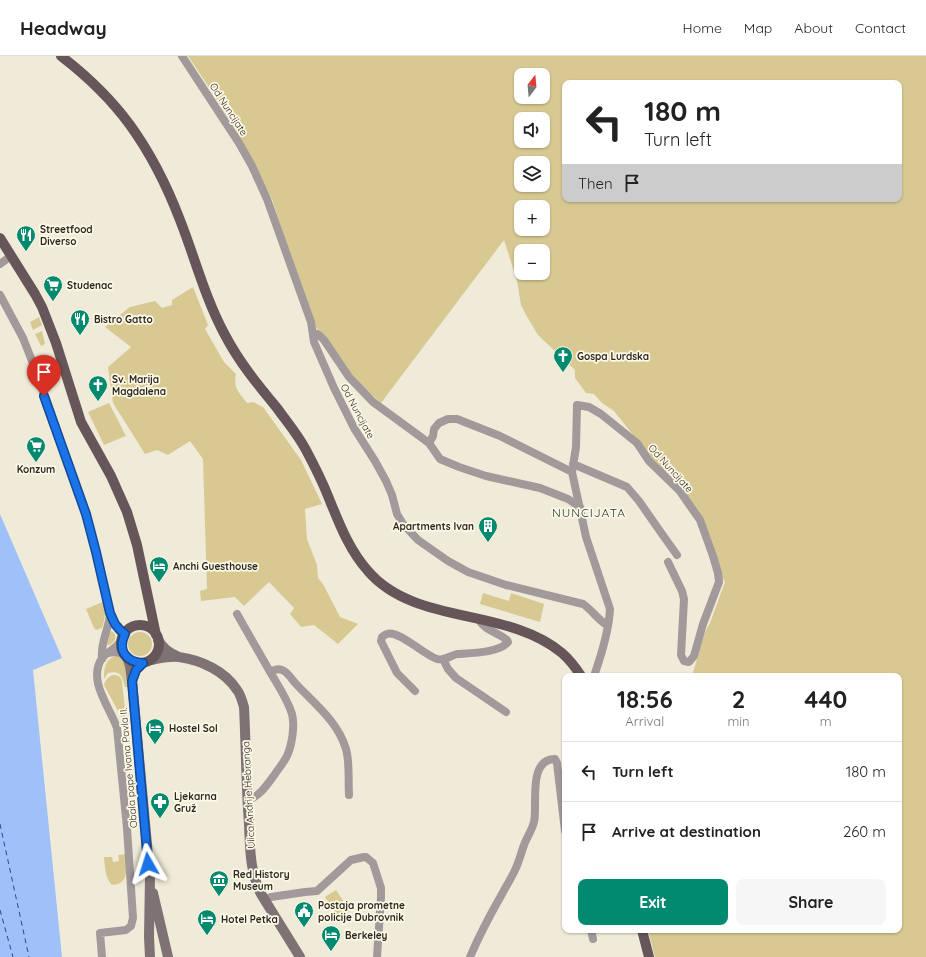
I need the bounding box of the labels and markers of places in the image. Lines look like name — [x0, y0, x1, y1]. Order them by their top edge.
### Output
place label: Streetfood Diverso — [40, 223, 93, 248]
restaurant icon: Streetfood Diverso — [15, 224, 37, 252]
supermarket icon: Studenac — [42, 274, 64, 302]
place label: Studenac — [67, 279, 113, 292]
restaurant icon: Bistro Gatto — [69, 308, 91, 336]
place label: Bistro Gatto — [94, 313, 153, 326]
church icon: Gospa Lurdska — [552, 345, 574, 373]
place label: Gospa Lurdska — [577, 350, 649, 363]
pin — [27, 355, 61, 396]
place label: Sv. Marija Magdalena — [112, 373, 166, 398]
church icon: Sv. Marija Magdalena — [87, 374, 109, 402]
supermarket icon: Konzum — [25, 435, 47, 463]
place label: Konzum — [17, 463, 55, 476]
building icon: Apartments Ivan — [477, 515, 499, 543]
place label: Apartments Ivan — [393, 520, 474, 533]
hotel icon: Anchi Guesthouse — [148, 555, 170, 583]
place label: Anchi Guesthouse — [173, 560, 258, 573]
hotel icon: Hostel Sol — [144, 717, 166, 745]
place label: Hostel Sol — [169, 722, 218, 735]
place label: Ljekarna Gruž — [174, 790, 217, 815]
pharmacy icon: Ljekarna Gruž — [149, 791, 171, 819]
place label: Red History Museum — [233, 868, 290, 893]
museum icon: Red History Museum — [208, 869, 230, 897]
place label: Postaja prometne policije Dubrovnik — [318, 899, 405, 924]
public building icon: Postaja prometne policije Dubrovnik — [293, 900, 315, 928]
hotel icon: Hotel Petka — [196, 908, 218, 936]
place label: Hotel Petka — [221, 913, 278, 926]
hotel icon: Berkeley — [320, 924, 342, 952]
place label: Berkeley — [345, 929, 388, 942]

